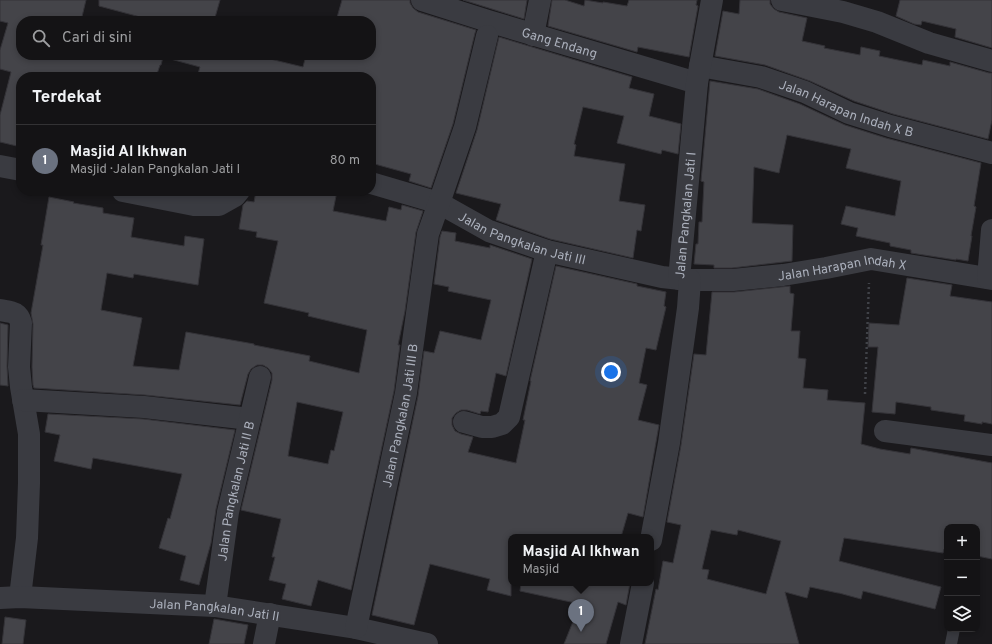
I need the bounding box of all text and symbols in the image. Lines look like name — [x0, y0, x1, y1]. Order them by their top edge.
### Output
search box — [16, 16, 376, 60]
street label: Gang Endang — [519, 25, 599, 63]
icon: search — [30, 27, 52, 49]
text: Cari di sini — [62, 29, 132, 48]
street label: Jalan Harapan Indah X B — [777, 78, 915, 142]
text: Terdekat — [32, 87, 101, 109]
text: Masjid Al Ikhwan — [70, 143, 187, 162]
street label: Jalan Pangkalan Jati I — [673, 151, 701, 280]
text: 1 — [42, 153, 48, 169]
text: 80 m — [330, 153, 360, 169]
text: Masjid · Jalan Pangkalan Jati I — [70, 162, 240, 178]
street label: Jalan Pangkalan Jati III — [455, 209, 587, 270]
street label: Jalan Harapan Indah X — [777, 252, 908, 285]
street label: Jalan Pangkalan Jati III B — [380, 343, 423, 489]
your location — [601, 362, 621, 382]
street label: Jalan Pangkalan Jati II B — [215, 420, 259, 562]
map controls — [944, 524, 980, 632]
button: + — [944, 524, 980, 560]
popup — [508, 534, 654, 586]
text: Masjid Al Ikhwan — [522, 543, 640, 562]
button: − — [944, 560, 980, 596]
text: Masjid — [522, 562, 559, 578]
button: layers — [944, 596, 980, 632]
street label: Jalan Pangkalan Jati II — [149, 597, 280, 626]
pin: 1 — [568, 599, 594, 632]

